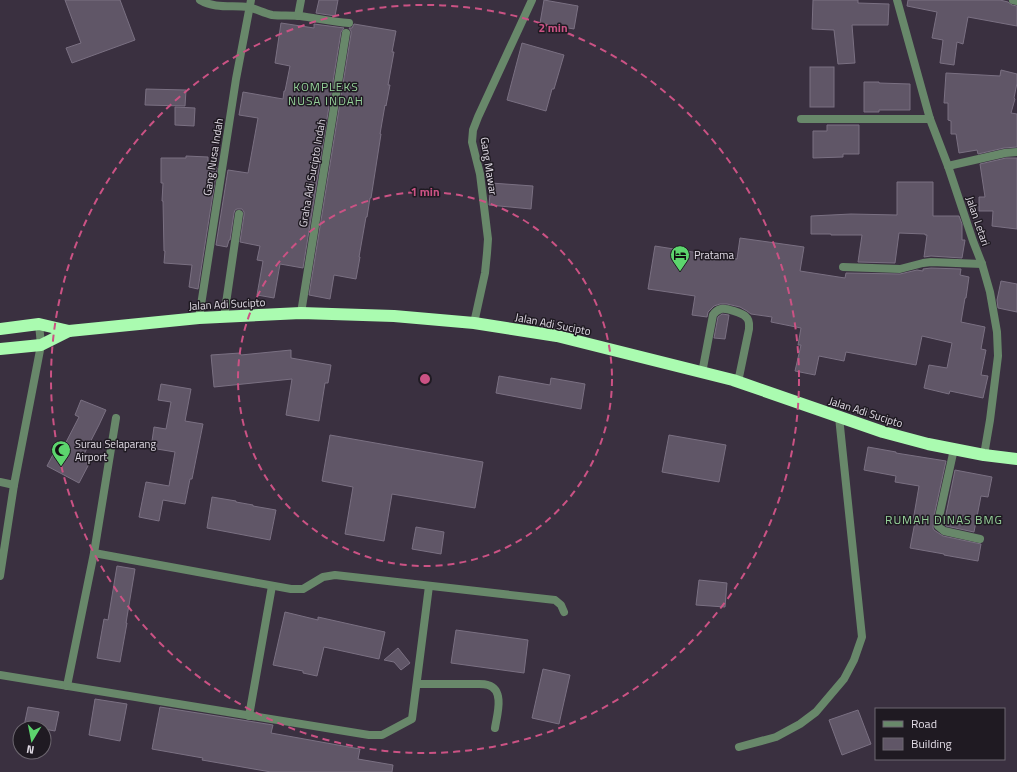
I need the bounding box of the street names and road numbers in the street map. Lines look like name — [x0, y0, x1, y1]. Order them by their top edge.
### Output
street label: Gang Nusa Indah — [199, 117, 227, 197]
street label: Graha Adi Sucipto Indah — [295, 117, 329, 228]
street label: Gang Mawar — [477, 136, 502, 196]
street label: Jalan Letari — [962, 194, 994, 248]
street label: Jalan Adi Sucipto — [188, 294, 266, 314]
street label: Jalan Adi Sucipto — [514, 309, 592, 339]
street label: Jalan Adi Sucipto — [827, 393, 905, 432]

